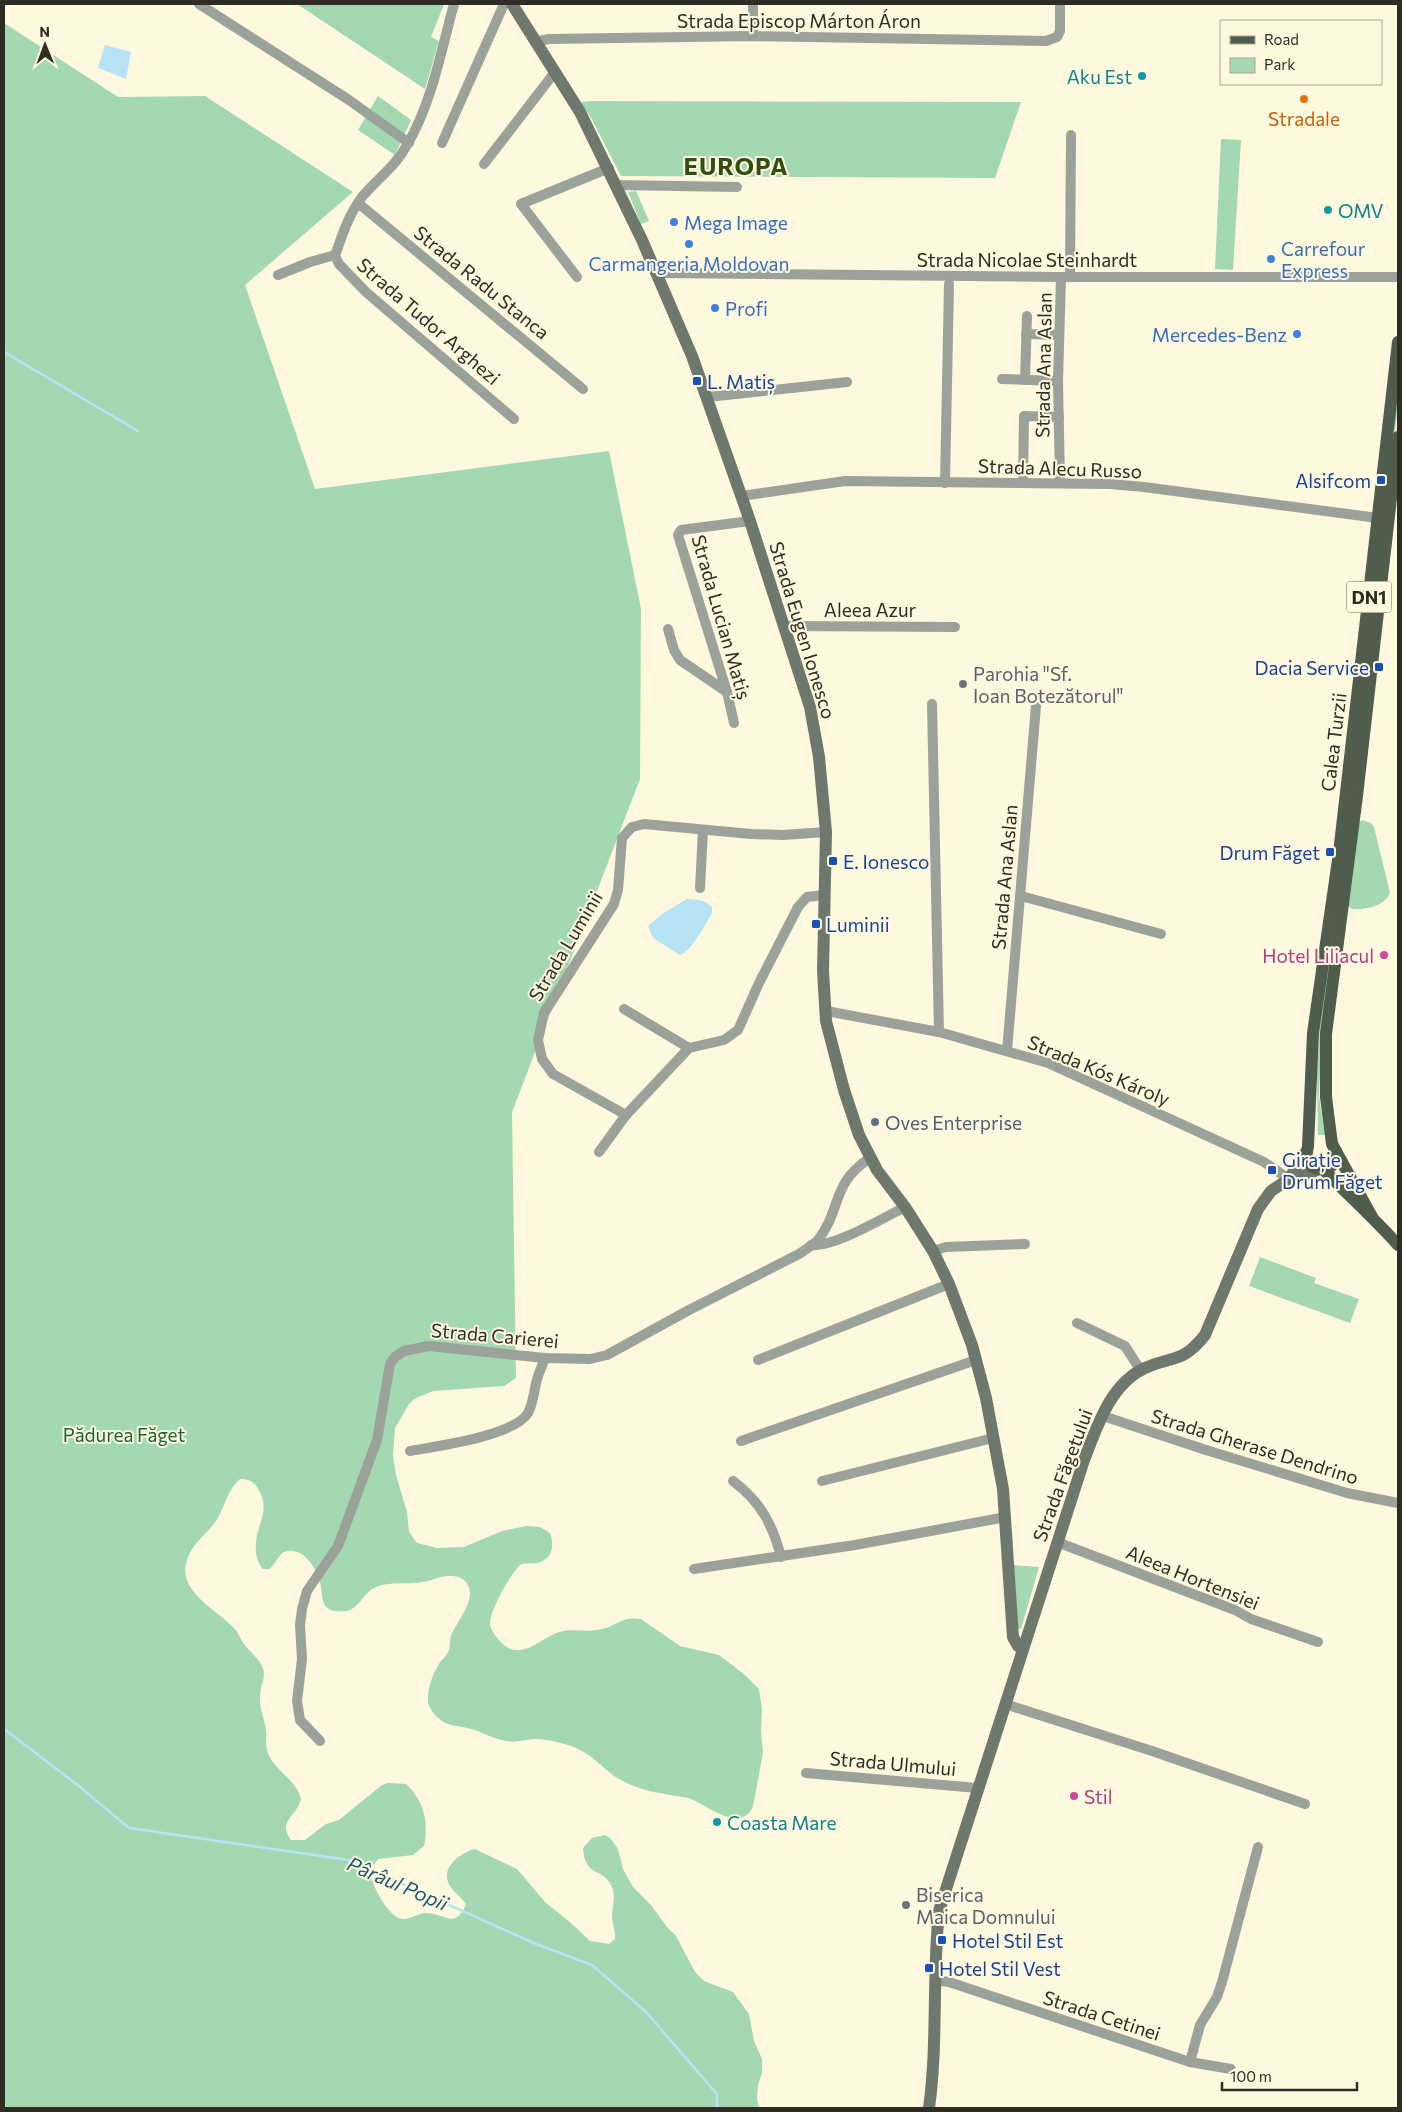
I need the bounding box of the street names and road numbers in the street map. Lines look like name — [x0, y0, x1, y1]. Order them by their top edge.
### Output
street label: Strada Episcop Márton Áron — [677, 9, 921, 32]
street label: Strada Radu Stanca — [410, 220, 554, 344]
street label: Strada Nicolae Steinhardt — [917, 248, 1137, 271]
street label: Strada Tudor Arghezi — [353, 253, 505, 389]
street label: Strada Ana Aslan — [1030, 292, 1056, 438]
street label: Strada Alecu Russo — [978, 454, 1142, 482]
street label: Strada Lucian Matiș — [686, 532, 757, 702]
street label: Strada Eugen Ionesco — [765, 539, 841, 721]
road number: DN1 — [1346, 582, 1392, 612]
street label: Aleea Azur — [824, 598, 917, 621]
street label: Calea Turzii — [1316, 691, 1350, 793]
street label: Strada Ana Aslan — [986, 803, 1022, 951]
street label: Strada Luminii — [523, 887, 607, 1005]
street label: Strada Kós Károly — [1025, 1030, 1174, 1110]
street label: Strada Carierei — [430, 1318, 560, 1352]
street label: Strada Gherase Dendrino — [1148, 1403, 1362, 1489]
street label: Strada Făgetului — [1027, 1405, 1097, 1545]
street label: Aleea Hortensiei — [1123, 1540, 1263, 1614]
street label: Strada Ulmului — [829, 1746, 957, 1780]
street label: Strada Cetinei — [1040, 1985, 1164, 2045]

